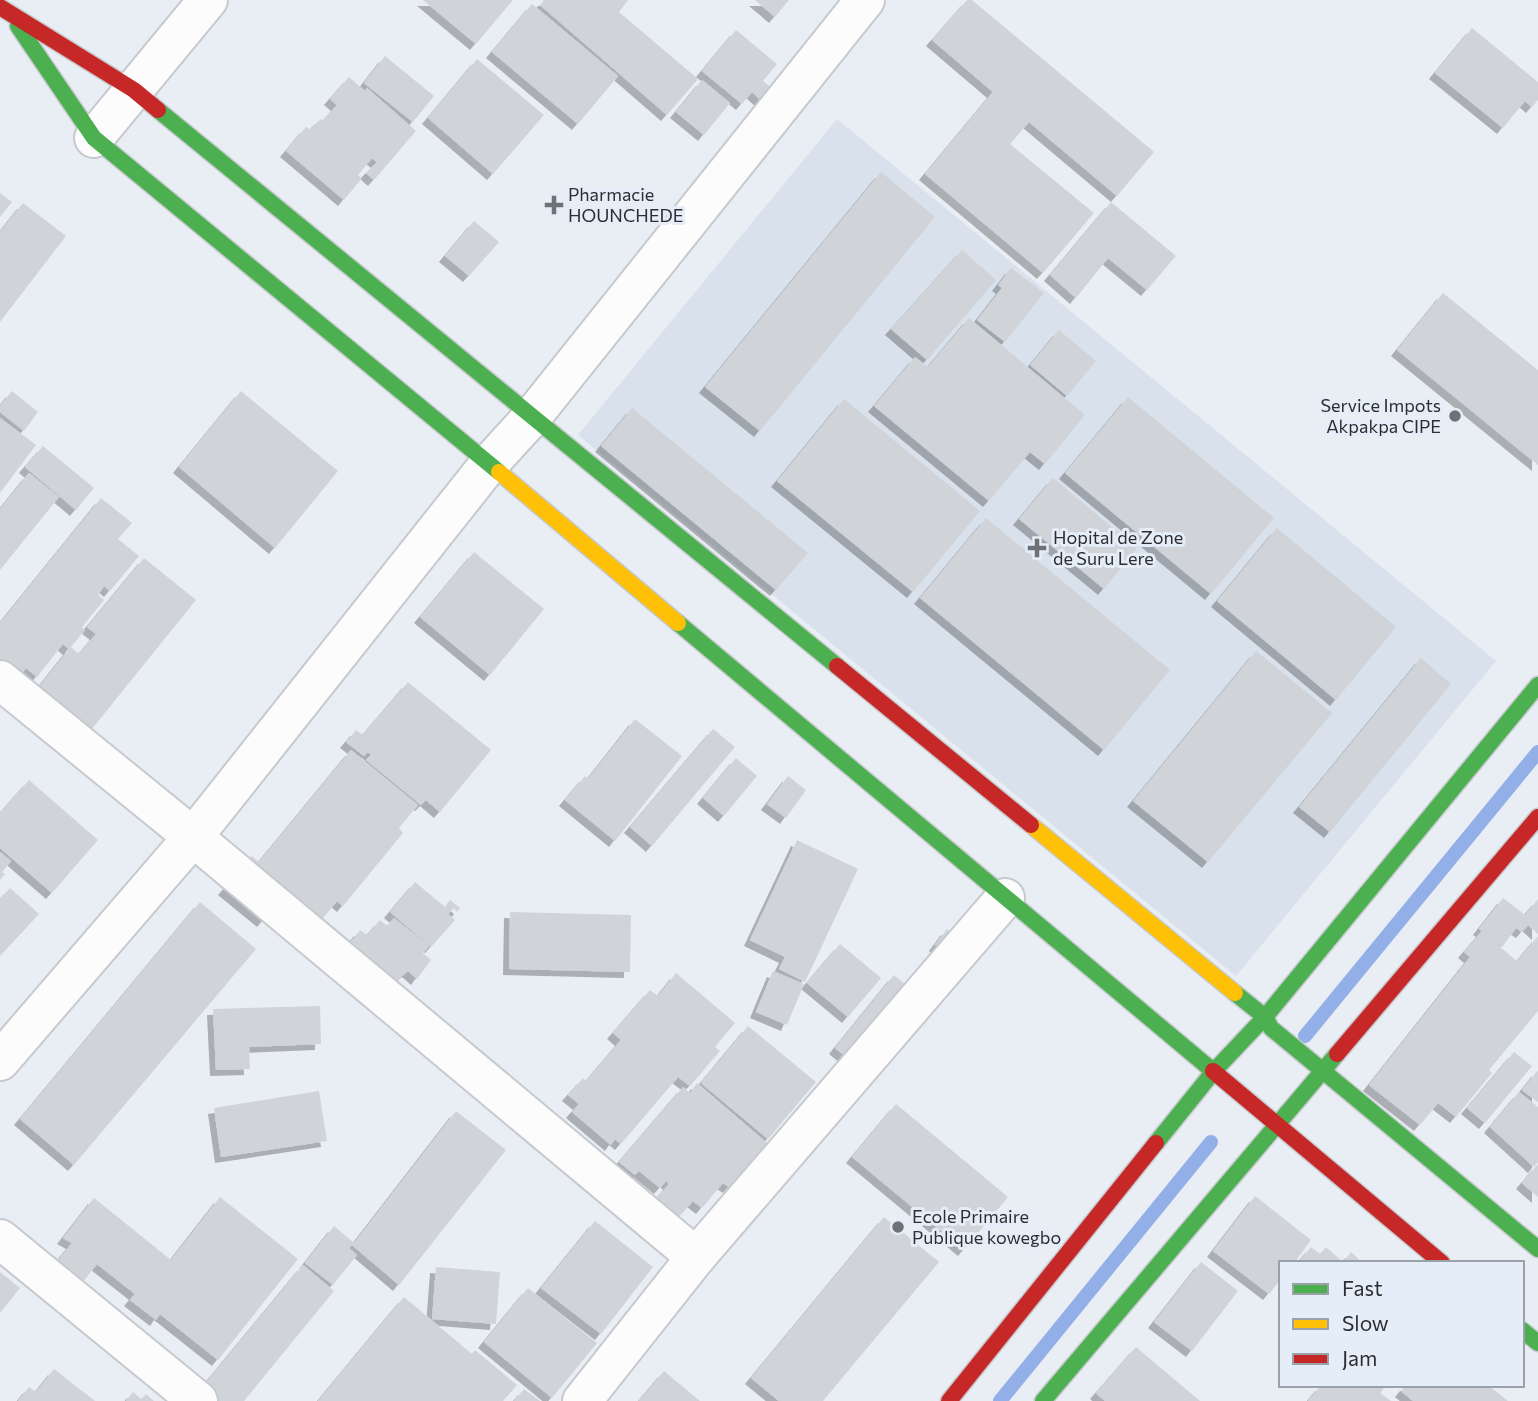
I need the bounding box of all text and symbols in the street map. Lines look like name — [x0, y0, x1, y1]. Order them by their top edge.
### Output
place label: Pharmacie HOUNCHEDE — [568, 183, 683, 226]
marker: Pharmacie HOUNCHEDE — [546, 197, 562, 213]
place label: Service Impots Akpakpa CIPE — [1320, 394, 1441, 437]
marker: Service Impots Akpakpa CIPE — [1447, 408, 1463, 424]
place label: Hopital de Zone de Suru Lere — [1053, 526, 1183, 569]
marker: Hopital de Zone de Suru Lere — [1027, 538, 1047, 558]
place label: Ecole Primaire Publique kowegbo — [912, 1205, 1061, 1248]
marker: Ecole Primaire Publique kowegbo — [890, 1219, 906, 1235]
legend — [1279, 1261, 1524, 1387]
text: Fast — [1342, 1275, 1383, 1300]
text: Slow — [1342, 1310, 1389, 1335]
text: Jam — [1342, 1345, 1377, 1370]

